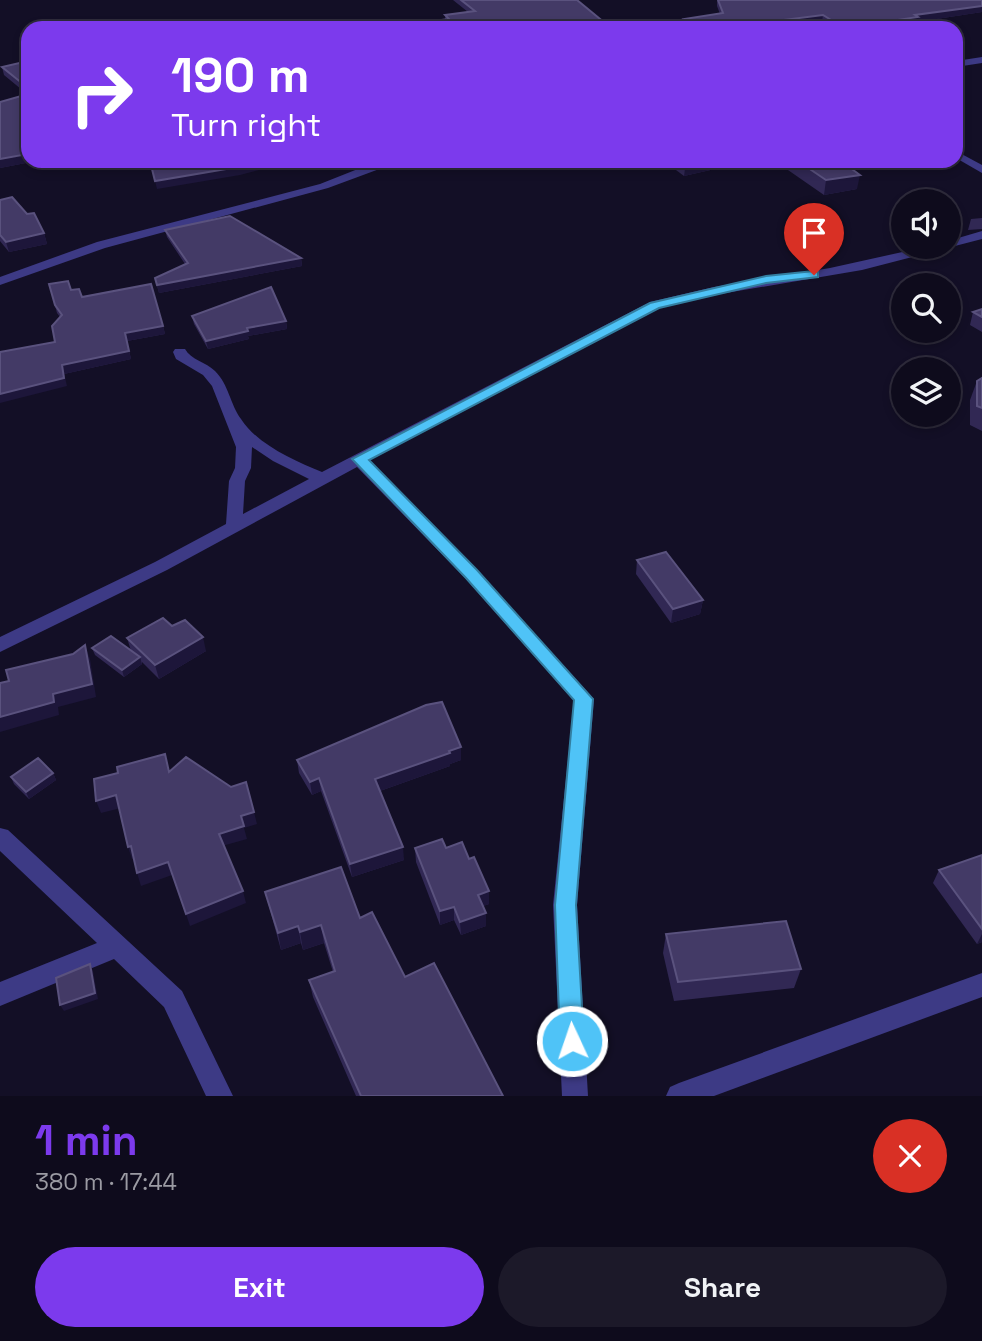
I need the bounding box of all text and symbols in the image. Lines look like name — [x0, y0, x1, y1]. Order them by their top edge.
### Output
text: 190 m — [171, 44, 309, 106]
icon: right — [56, 49, 147, 140]
text: Turn right — [171, 105, 321, 145]
map controls — [891, 189, 961, 427]
button: sound — [891, 189, 961, 259]
pin — [784, 203, 844, 275]
icon: arrive — [795, 214, 833, 252]
button: search — [891, 273, 961, 343]
button: layers — [891, 357, 961, 427]
position arrow — [535, 1004, 609, 1078]
text: 1 min — [35, 1114, 138, 1167]
button: close — [873, 1119, 947, 1193]
text: 380 m · 17:44 — [35, 1167, 177, 1197]
button: Exit — [35, 1247, 484, 1327]
button: Share — [498, 1247, 947, 1327]

